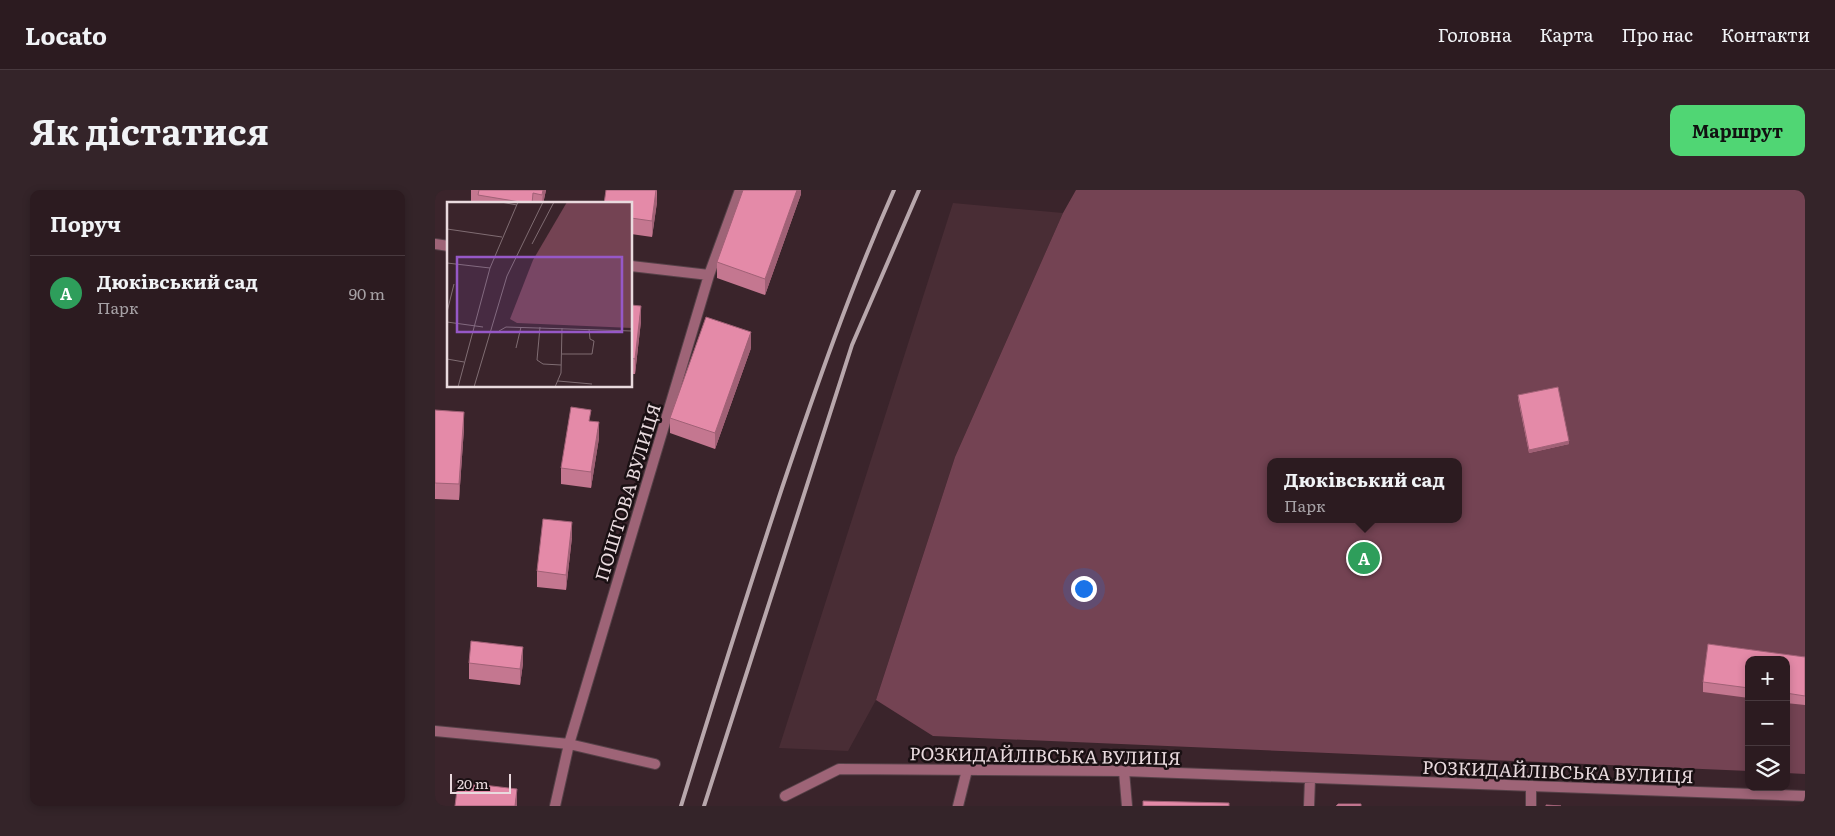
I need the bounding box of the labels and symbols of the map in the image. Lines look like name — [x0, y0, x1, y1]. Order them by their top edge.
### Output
inset map — [447, 202, 633, 388]
street label: ПОШТОВА ВУЛИЦЯ — [587, 400, 667, 584]
pin: A — [1348, 539, 1380, 577]
your location — [1071, 576, 1097, 602]
street label: РОЗКИДАЙЛІВСЬКА ВУЛИЦЯ — [909, 739, 1181, 771]
street label: РОЗКИДАЙЛІВСЬКА ВУЛИЦЯ — [1422, 753, 1694, 789]
scale bar — [450, 771, 511, 794]

